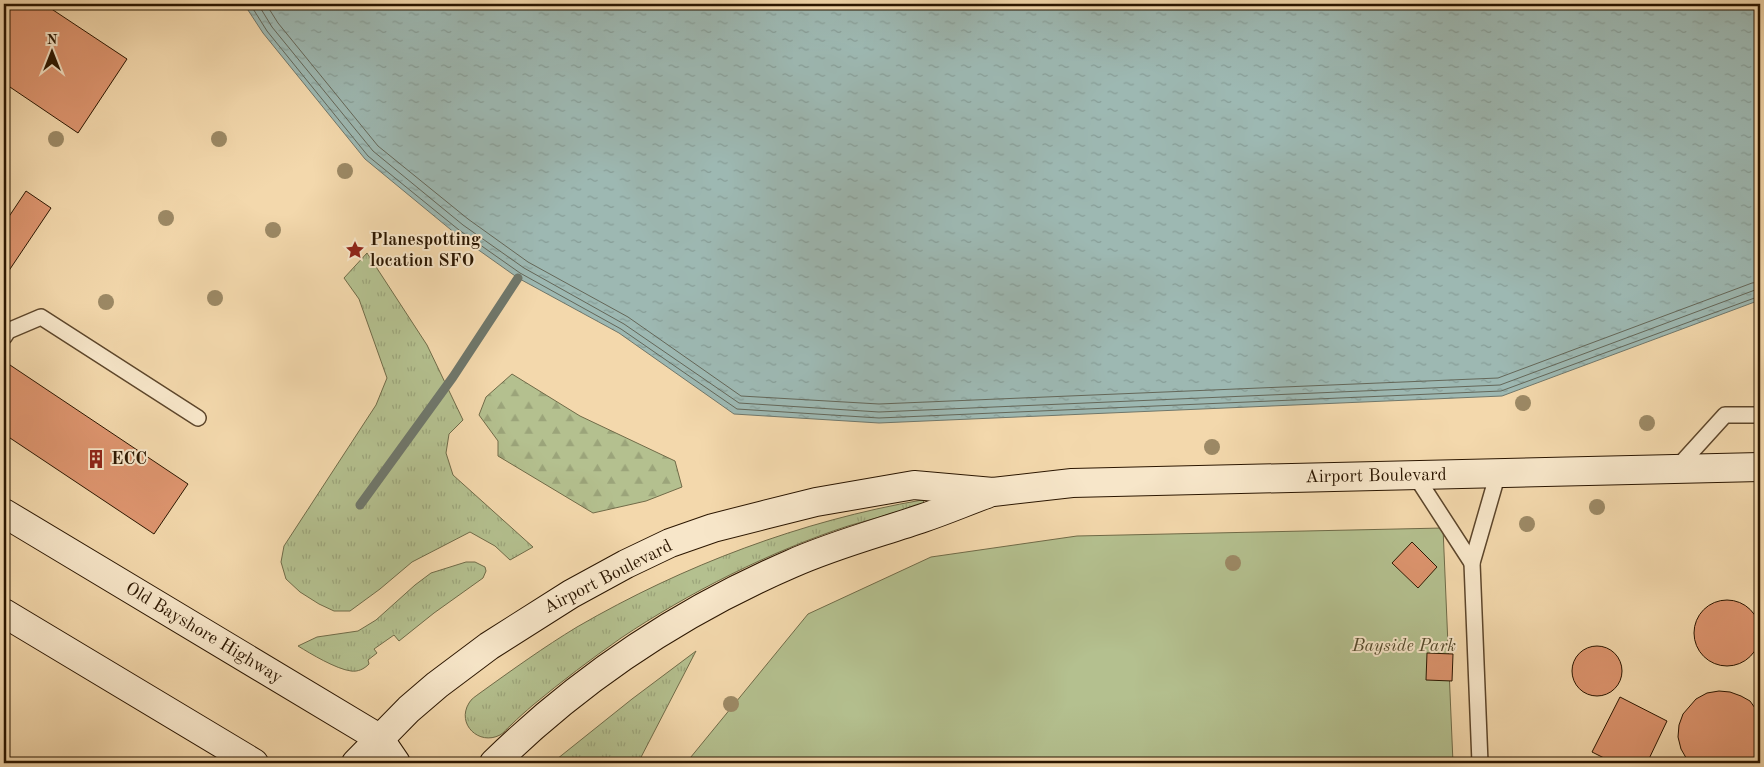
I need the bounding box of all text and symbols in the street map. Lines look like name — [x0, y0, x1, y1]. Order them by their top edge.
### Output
north arrow — [28, 28, 78, 78]
text: N — [47, 33, 58, 47]
place label: Planespotting location SFO — [370, 231, 481, 270]
place icon: Planespotting location SFO — [344, 239, 366, 261]
building icon: ECC — [85, 448, 107, 470]
place label: ECC — [111, 450, 147, 468]
street label: Airport Boulevard — [1305, 466, 1447, 486]
street label: Airport Boulevard — [541, 537, 675, 617]
street label: Old Bayshore Highway — [122, 579, 286, 687]
park label: Bayside Park — [1351, 637, 1456, 655]

